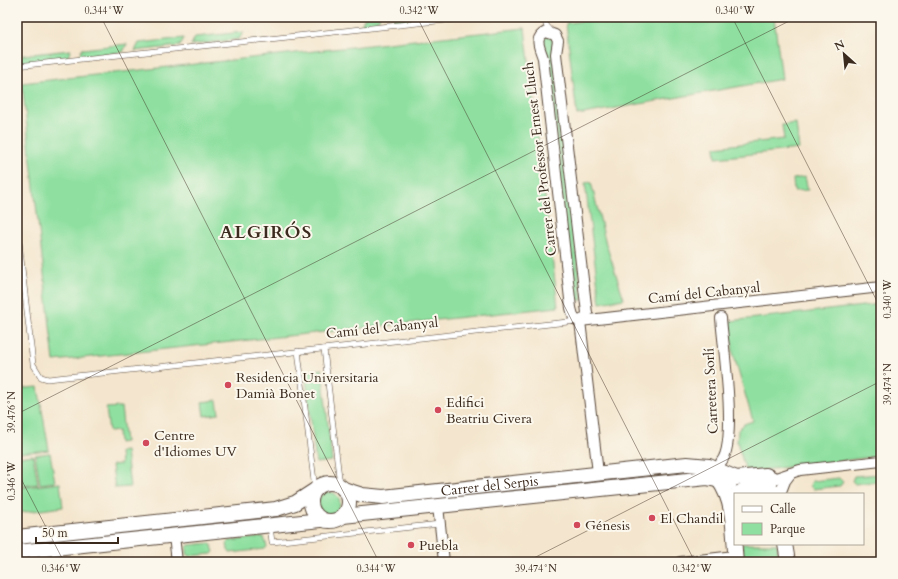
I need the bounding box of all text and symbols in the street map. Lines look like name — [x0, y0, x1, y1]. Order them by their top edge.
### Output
text: 0.344°W — [84, 4, 125, 18]
text: 0.342°W — [399, 4, 440, 18]
text: 0.340°W — [715, 4, 756, 18]
north arrow — [824, 34, 864, 74]
text: N — [832, 36, 848, 54]
street label: Carrer del Professor Ernest Lluch — [519, 61, 561, 257]
district label: ALGIRÓS — [220, 220, 312, 245]
street label: Camí del Cabanyal — [647, 278, 761, 308]
text: 0.340°W — [881, 278, 895, 319]
street label: Camí del Cabanyal — [325, 313, 439, 343]
street label: Carretera Sorlí — [699, 347, 723, 435]
text: 39.474°N — [881, 363, 895, 405]
place label: Residencia Universitaria Damià Bonet — [236, 368, 379, 403]
marker: Residencia Universitaria Damià Bonet — [223, 380, 233, 390]
text: 39.476°N — [5, 391, 19, 433]
place label: Edifici Beatriu Civera — [446, 393, 532, 428]
marker: Edifici Beatriu Civera — [433, 405, 443, 415]
place label: Centre d'Idiomes UV — [154, 426, 237, 461]
marker: Centre d'Idiomes UV — [141, 438, 151, 448]
text: 0.346°W — [5, 460, 19, 501]
street label: Carrer del Serpis — [440, 471, 539, 500]
legend — [734, 493, 864, 545]
text: Calle — [770, 501, 796, 517]
place label: El Chandil — [660, 509, 724, 528]
marker: El Chandil — [647, 513, 657, 523]
place label: Génesis — [585, 516, 630, 535]
scale bar — [36, 519, 118, 545]
marker: Génesis — [572, 520, 582, 530]
text: Parque — [770, 521, 805, 537]
text: 50 m — [42, 525, 69, 541]
place label: Puebla — [419, 536, 458, 555]
marker: Puebla — [406, 540, 416, 550]
text: 0.346°W — [41, 562, 82, 576]
text: 0.344°W — [356, 562, 397, 576]
text: 39.474°N — [515, 562, 557, 576]
text: 0.342°W — [672, 562, 713, 576]

